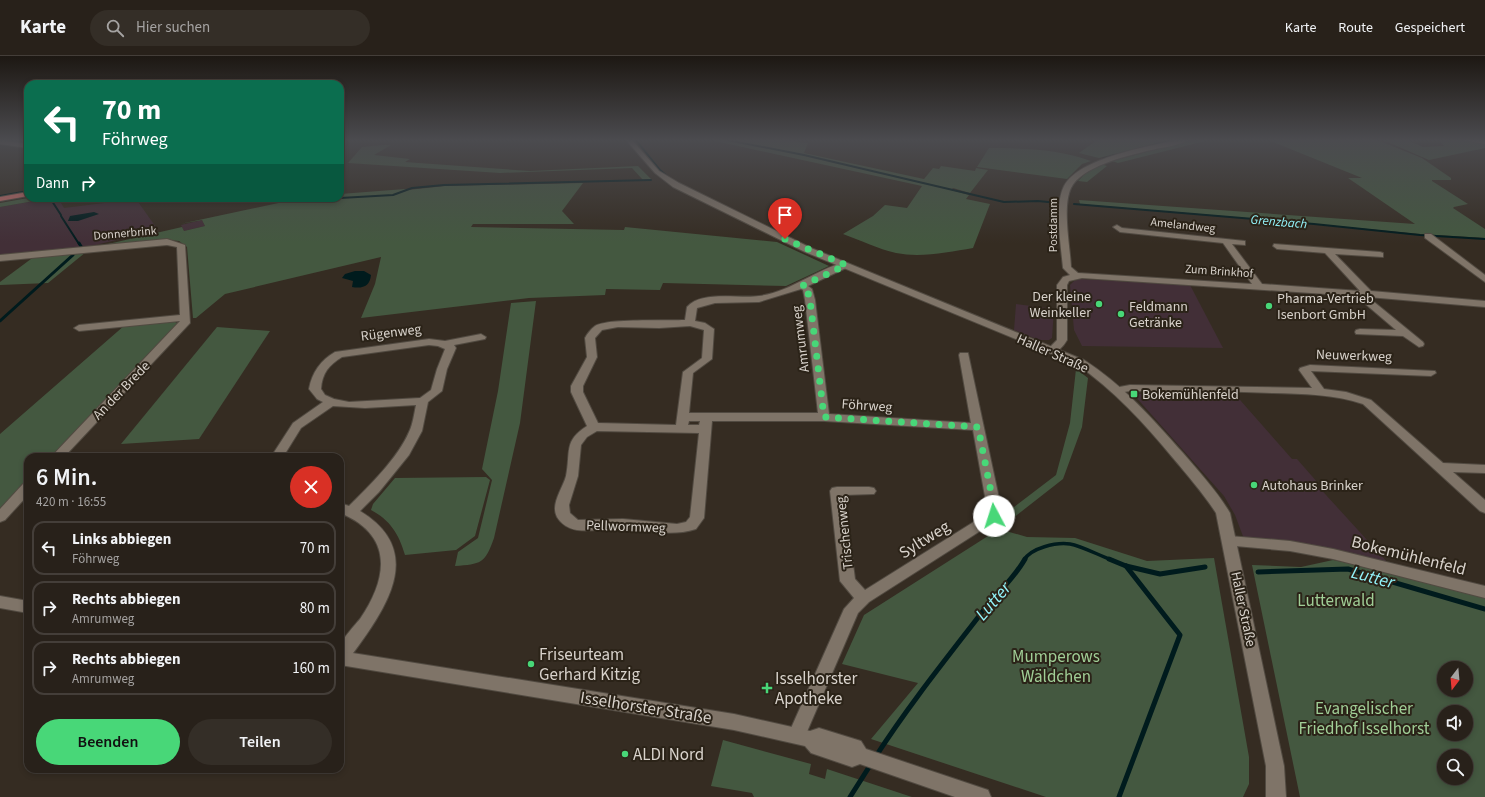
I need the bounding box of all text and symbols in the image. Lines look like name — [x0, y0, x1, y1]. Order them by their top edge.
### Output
search box — [90, 10, 370, 46]
text: Karte — [20, 14, 66, 41]
icon: search — [104, 17, 126, 39]
text: Hier suchen — [136, 17, 210, 38]
text: Karte — [1285, 18, 1316, 38]
text: Route — [1338, 18, 1373, 38]
text: Gespeichert — [1395, 18, 1465, 38]
text: 70 m — [102, 90, 161, 130]
icon: left — [36, 96, 88, 148]
text: Föhrweg — [102, 127, 167, 152]
icon: right — [77, 172, 99, 194]
text: Dann — [36, 173, 69, 194]
pin — [768, 198, 802, 239]
street label: Postdamm — [1045, 198, 1062, 252]
icon: arrive — [774, 204, 796, 226]
water label: Grenzbach — [1250, 211, 1308, 233]
street label: Amelandweg — [1150, 214, 1216, 237]
street label: Donnerbrink — [93, 222, 157, 245]
street label: Zum Brinkhof — [1184, 261, 1254, 282]
place label: Der kleine Weinkeller — [1029, 287, 1091, 323]
place label: Pharma-Vertrieb Isenbort GmbH — [1277, 289, 1374, 325]
place label: Feldmann Getränke — [1129, 297, 1188, 333]
marker: Der kleine Weinkeller — [1094, 299, 1104, 309]
marker: Pharma-Vertrieb Isenbort GmbH — [1264, 301, 1274, 311]
street label: Amrumweg — [787, 304, 815, 373]
marker: Feldmann Getränke — [1116, 309, 1126, 319]
street label: Rügenweg — [360, 319, 423, 347]
street label: Haller Straße — [1014, 329, 1092, 379]
street label: Neuwerkweg — [1316, 345, 1392, 367]
street label: An der Brede — [88, 357, 155, 425]
place label: Bokemühlenfeld — [1142, 385, 1239, 405]
marker: Bokemühlenfeld — [1129, 389, 1139, 399]
street label: Föhrweg — [841, 394, 893, 418]
text: 6 Min. — [36, 460, 97, 495]
button: close — [290, 466, 332, 508]
place label: Autohaus Brinker — [1262, 476, 1363, 496]
marker: Autohaus Brinker — [1249, 480, 1259, 490]
text: 420 m · 16:55 — [36, 493, 106, 511]
street label: Trischenweg — [831, 495, 859, 570]
position arrow — [973, 495, 1015, 537]
street label: Syltweg — [894, 515, 955, 565]
street label: Pellwormweg — [586, 516, 666, 538]
text: Links abbiegen — [72, 529, 171, 550]
street label: Bokemühlenfeld — [1349, 530, 1469, 582]
icon: left — [38, 537, 60, 559]
text: 70 m — [300, 538, 330, 559]
text: Föhrweg — [72, 550, 119, 568]
water label: Lutter — [1348, 560, 1398, 595]
street label: Haller Straße — [1225, 570, 1261, 649]
water label: Lutter — [970, 576, 1018, 626]
text: Rechts abbiegen — [72, 589, 181, 610]
park label: Lutterwald — [1297, 589, 1375, 613]
icon: right — [38, 597, 60, 619]
text: 80 m — [300, 598, 330, 619]
text: Amrumweg — [72, 610, 134, 628]
place label: Friseurteam Gerhard Kitzig — [539, 643, 640, 687]
park label: Mumperows Wäldchen — [1012, 645, 1100, 689]
text: Rechts abbiegen — [72, 649, 181, 670]
icon: right — [38, 657, 60, 679]
text: 160 m — [292, 658, 330, 679]
marker: Friseurteam Gerhard Kitzig — [526, 659, 536, 669]
north arrow — [1437, 661, 1473, 697]
map controls — [1437, 661, 1473, 785]
place label: Isselhorster Apotheke — [775, 667, 858, 711]
text: Amrumweg — [72, 670, 134, 688]
marker: Isselhorster Apotheke — [762, 683, 772, 693]
street label: Isselhorster Straße — [579, 686, 713, 730]
park label: Evangelischer Friedhof Isselhorst — [1298, 697, 1430, 741]
button: sound — [1437, 705, 1473, 741]
button: Beenden — [36, 719, 180, 765]
button: Teilen — [188, 719, 332, 765]
place label: ALDI Nord — [633, 743, 704, 767]
marker: ALDI Nord — [620, 749, 630, 759]
button: search — [1437, 749, 1473, 785]

